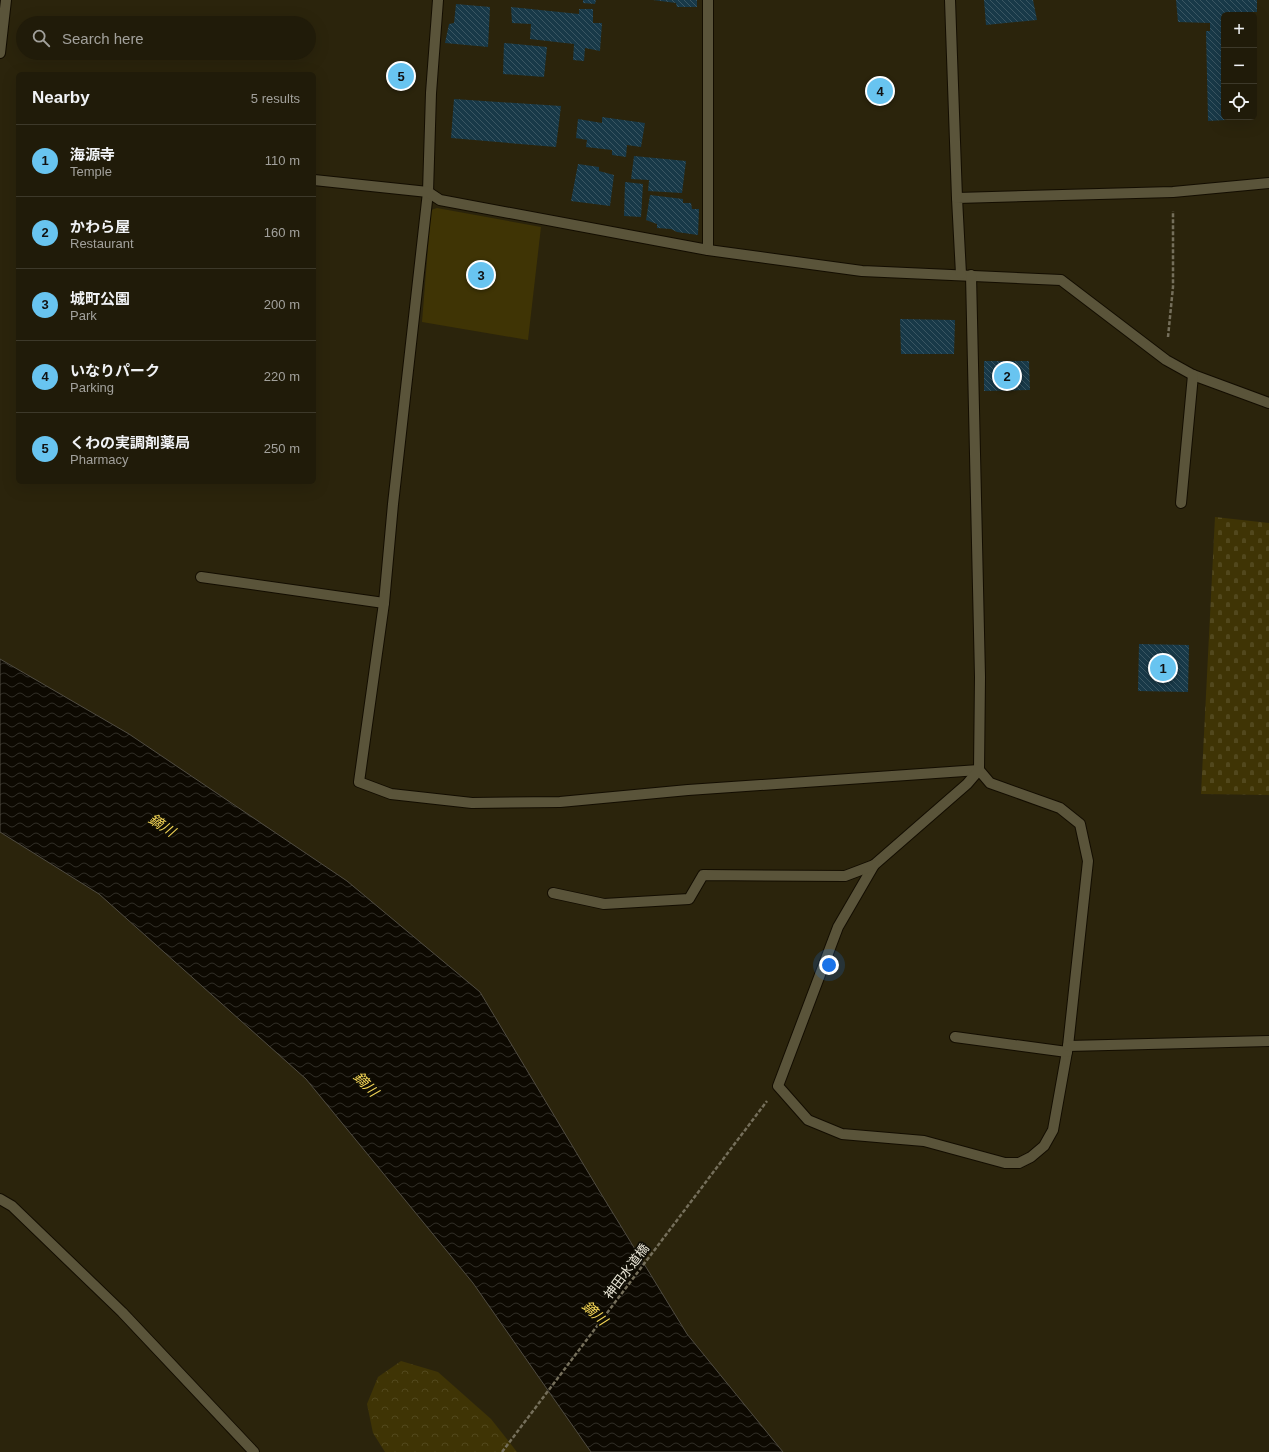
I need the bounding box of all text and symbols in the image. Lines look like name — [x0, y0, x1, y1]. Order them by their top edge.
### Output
map controls — [1221, 12, 1257, 120]
button: + — [1221, 12, 1257, 48]
search box — [16, 16, 316, 60]
icon: search — [30, 27, 52, 49]
text: Search here — [62, 30, 144, 47]
button: − — [1221, 48, 1257, 84]
pin: 5 — [388, 61, 414, 91]
pin: 4 — [867, 76, 893, 106]
button: locate — [1221, 84, 1257, 120]
text: Nearby — [32, 88, 90, 107]
text: 5 results — [251, 91, 300, 106]
text: 海源寺 — [70, 146, 115, 163]
text: 1 — [41, 153, 49, 168]
text: 110 m — [265, 153, 300, 168]
text: Temple — [70, 164, 112, 179]
text: かわら屋 — [70, 218, 130, 235]
text: 2 — [41, 225, 49, 240]
text: 160 m — [264, 225, 300, 240]
text: Restaurant — [70, 236, 134, 251]
pin: 3 — [468, 260, 494, 290]
text: 城町公園 — [70, 290, 130, 307]
text: 3 — [41, 297, 49, 312]
text: 200 m — [264, 297, 300, 312]
text: Park — [70, 308, 97, 323]
pin: 2 — [994, 361, 1020, 391]
text: いなりパーク — [70, 362, 160, 379]
text: 4 — [41, 369, 49, 384]
text: 220 m — [264, 369, 300, 384]
text: Parking — [70, 380, 114, 395]
text: くわの実調剤薬局 — [70, 434, 190, 451]
text: 5 — [41, 441, 49, 456]
text: 250 m — [264, 441, 300, 456]
text: Pharmacy — [70, 452, 129, 467]
pin: 1 — [1150, 653, 1176, 683]
water label: 鏑川 — [146, 811, 180, 841]
your location — [819, 955, 839, 975]
water label: 鏑川 — [351, 1068, 383, 1101]
street label: 神田水道橋 — [601, 1241, 652, 1302]
water label: 鏑川 — [579, 1298, 612, 1330]

